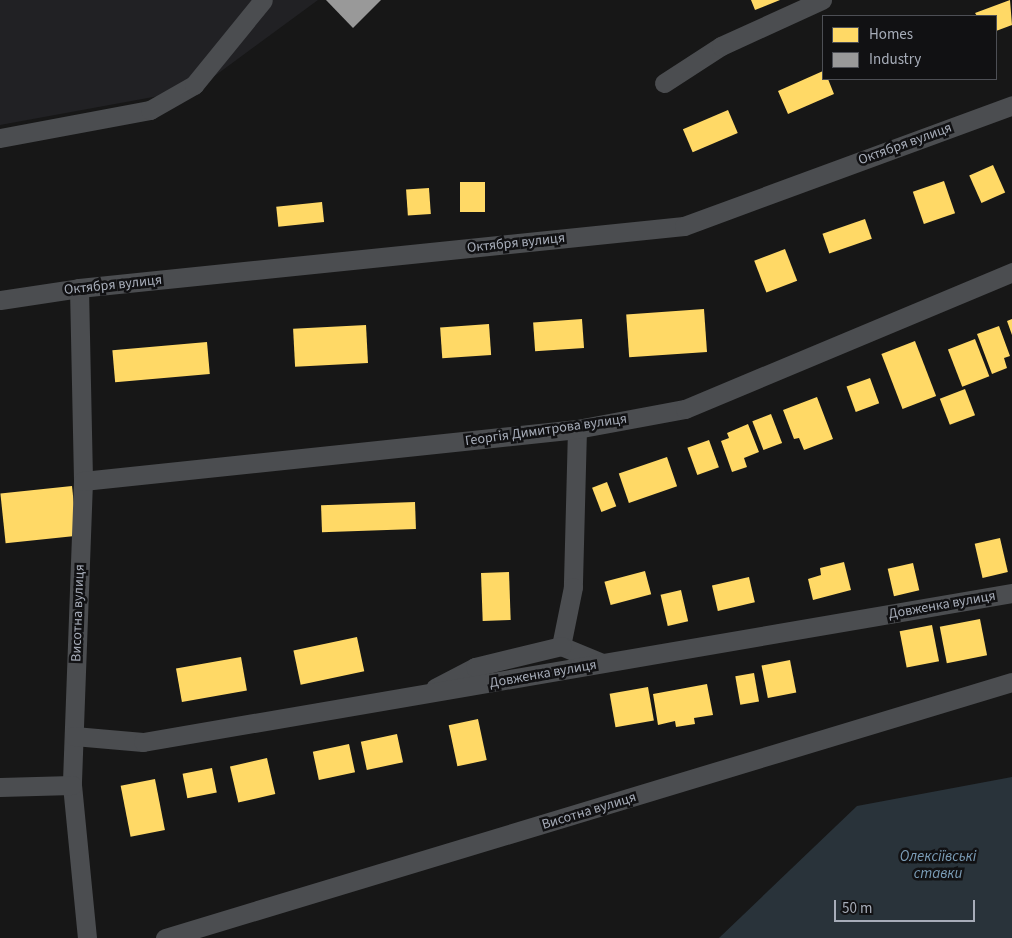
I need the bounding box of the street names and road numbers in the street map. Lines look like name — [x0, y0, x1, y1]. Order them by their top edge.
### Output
street label: Октября вулиця — [856, 119, 954, 169]
street label: Октября вулиця — [466, 230, 566, 256]
street label: Октября вулиця — [63, 272, 163, 298]
street label: Георгія Димитрова вулиця — [464, 410, 628, 450]
street label: Висотна вулиця — [68, 564, 88, 662]
street label: Довженка вулиця — [887, 587, 997, 623]
street label: Довженка вулиця — [488, 656, 598, 692]
street label: Висотна вулиця — [540, 789, 638, 833]

